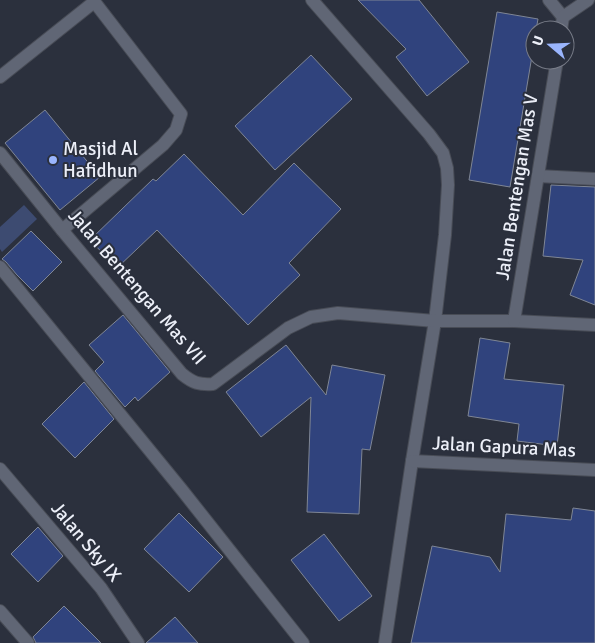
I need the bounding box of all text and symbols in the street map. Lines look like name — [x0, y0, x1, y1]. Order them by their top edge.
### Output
north arrow — [525, 20, 575, 70]
text: U — [529, 34, 548, 48]
street label: Jalan Bentengan Mas V — [490, 92, 544, 282]
place label: Masjid Al Hafidhun — [63, 137, 138, 183]
marker: Masjid Al Hafidhun — [47, 154, 59, 166]
street label: Jalan Bentengan Mas VII — [63, 204, 211, 370]
street label: Jalan Gapura Mas — [432, 431, 576, 463]
street label: Jalan Sky IX — [46, 497, 126, 587]

